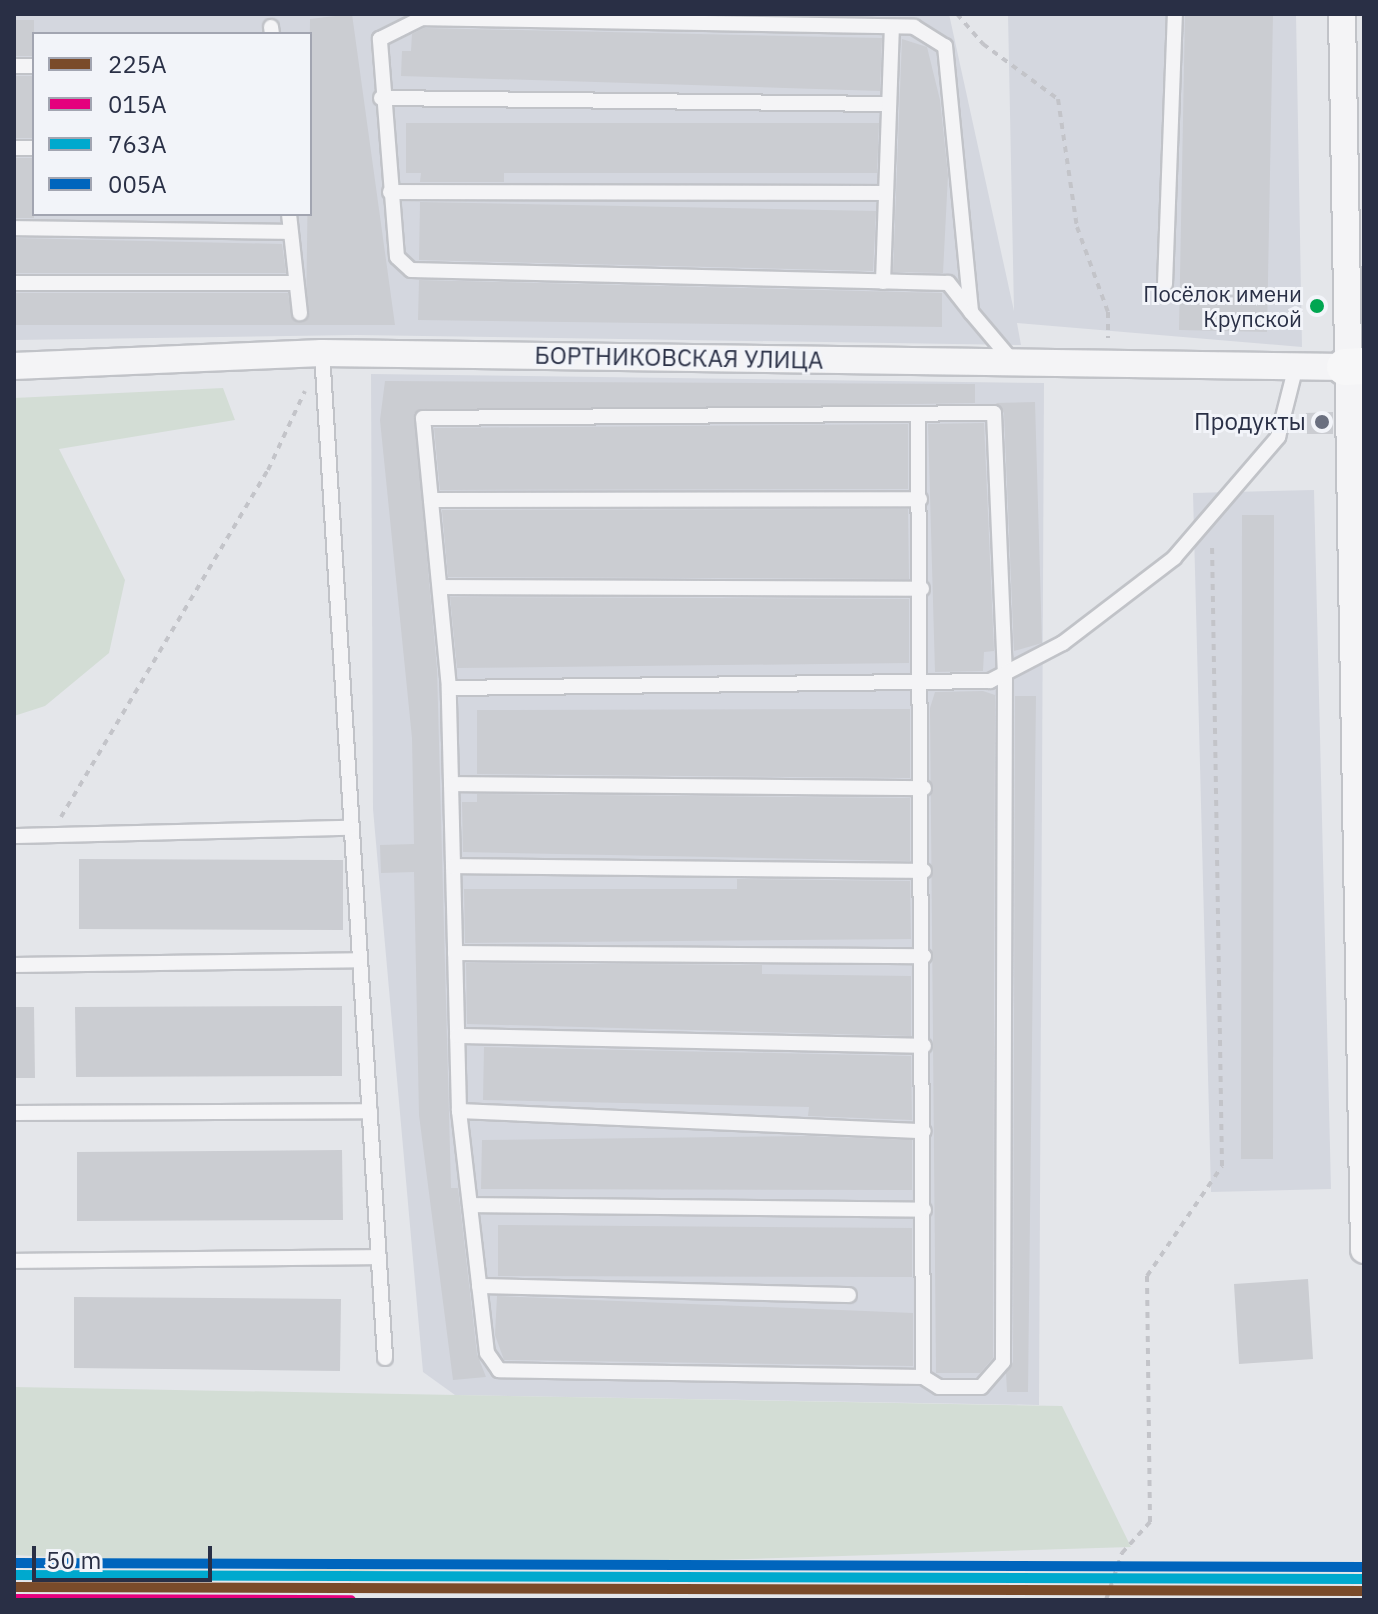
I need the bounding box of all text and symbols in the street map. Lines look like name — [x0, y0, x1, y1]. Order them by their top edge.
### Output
legend — [32, 32, 312, 216]
text: 225А — [108, 48, 167, 80]
text: 015А — [108, 88, 167, 120]
text: 763А — [108, 128, 167, 160]
text: 005А — [108, 168, 167, 200]
place label: Посёлок имени Крупской — [1143, 280, 1302, 332]
marker: Посёлок имени Крупской — [1309, 298, 1325, 314]
street label: БОРТНИКОВСКАЯ УЛИЦА — [534, 341, 824, 375]
place label: Продукты — [1194, 408, 1306, 436]
marker: Продукты — [1313, 413, 1331, 431]
scale bar — [36, 1530, 216, 1580]
text: 50 m — [46, 1544, 101, 1576]

